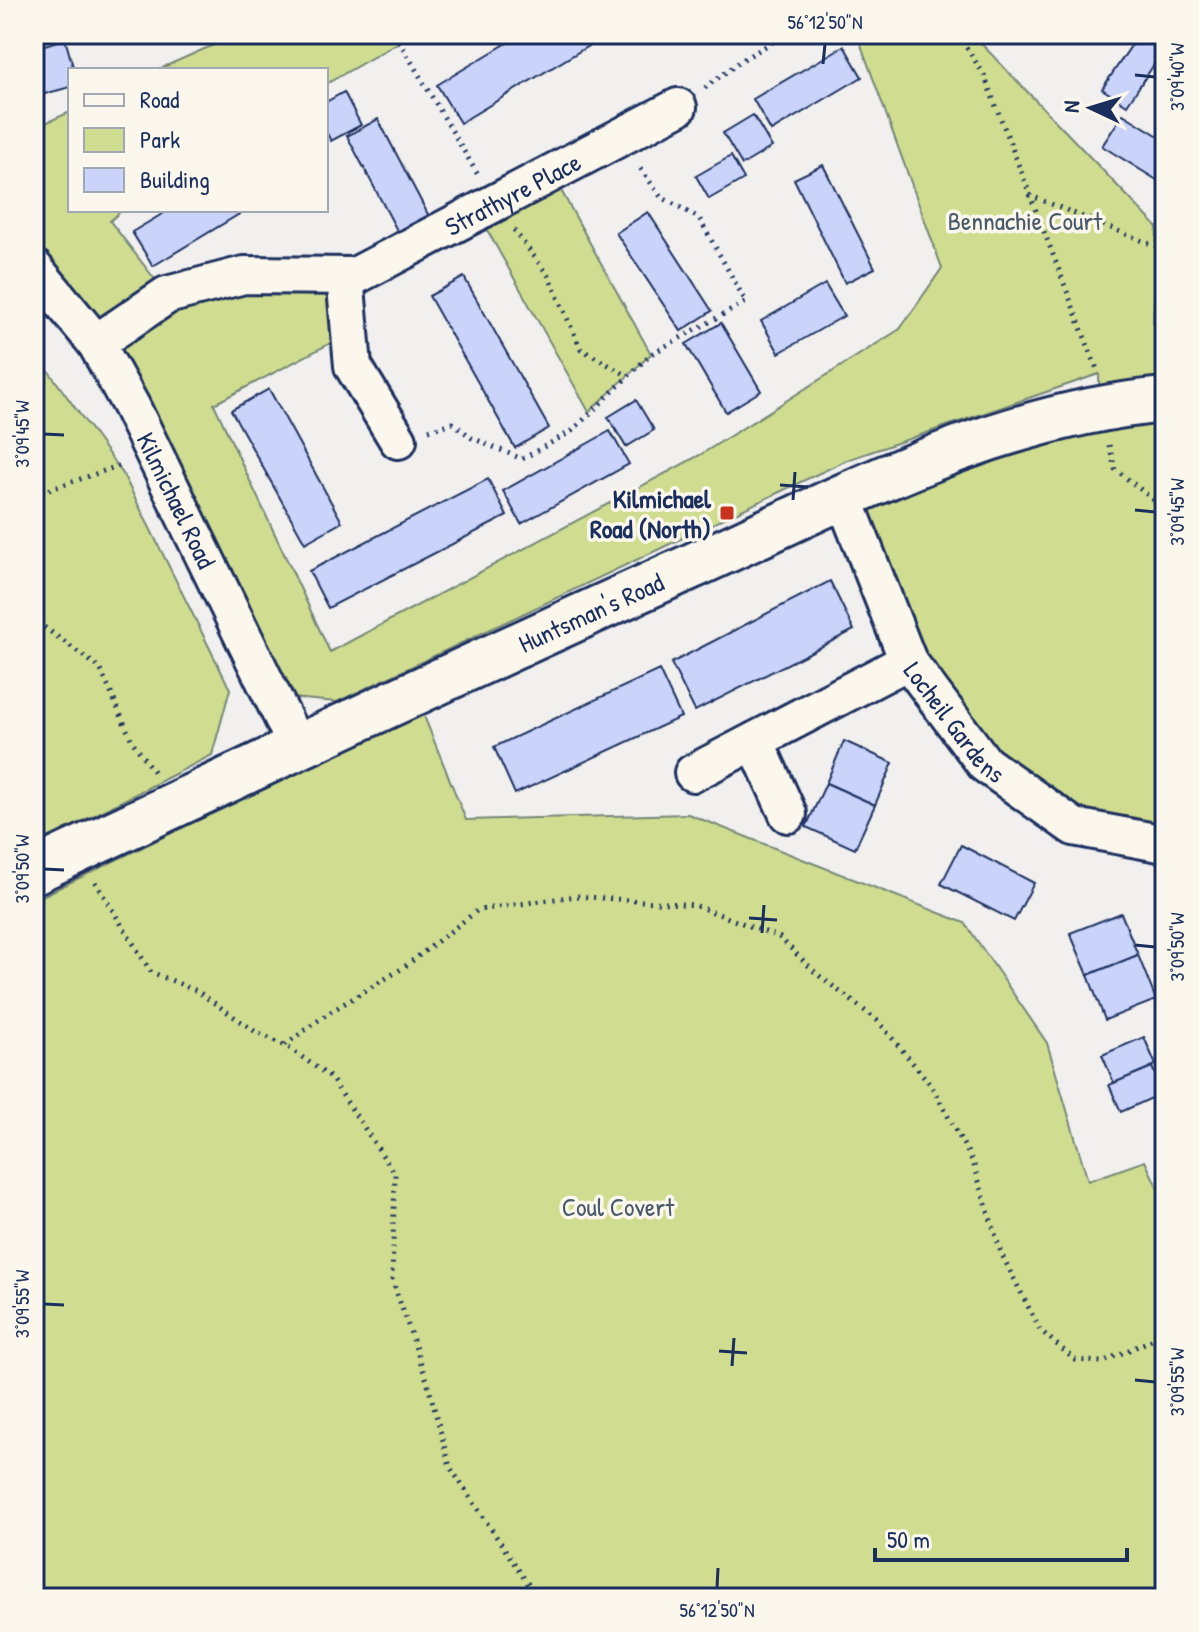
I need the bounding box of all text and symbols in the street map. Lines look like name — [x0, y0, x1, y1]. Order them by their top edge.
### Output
text: 56°12'50"N — [787, 8, 863, 35]
text: 3°09'40"W — [1163, 42, 1190, 111]
legend — [68, 68, 328, 212]
north arrow — [1051, 68, 1131, 148]
text: Road — [140, 83, 179, 115]
text: N — [1056, 99, 1086, 113]
text: Park — [140, 123, 180, 155]
street label: Strathyre Place — [439, 144, 586, 244]
text: Building — [140, 163, 210, 195]
park label: Bennachie Court — [948, 203, 1103, 238]
text: 3°09'45"W — [8, 400, 35, 468]
street label: Kilmichael Road — [129, 426, 225, 574]
text: 3°09'45"W — [1163, 478, 1190, 546]
place label: Kilmichael Road (North) — [590, 481, 712, 546]
marker: Kilmichael Road (North) — [718, 504, 736, 522]
street label: Huntsman's Road — [512, 564, 669, 660]
street label: Locheil Gardens — [897, 654, 1012, 790]
text: 3°09'50"W — [8, 834, 35, 903]
text: 3°09'50"W — [1163, 912, 1190, 981]
park label: Coul Covert — [562, 1189, 675, 1224]
text: 3°09'55"W — [8, 1269, 35, 1338]
text: 3°09'55"W — [1163, 1347, 1190, 1416]
scale bar — [875, 1512, 1127, 1562]
text: 50 m — [887, 1523, 930, 1555]
text: 56°12'50"N — [679, 1596, 755, 1623]

